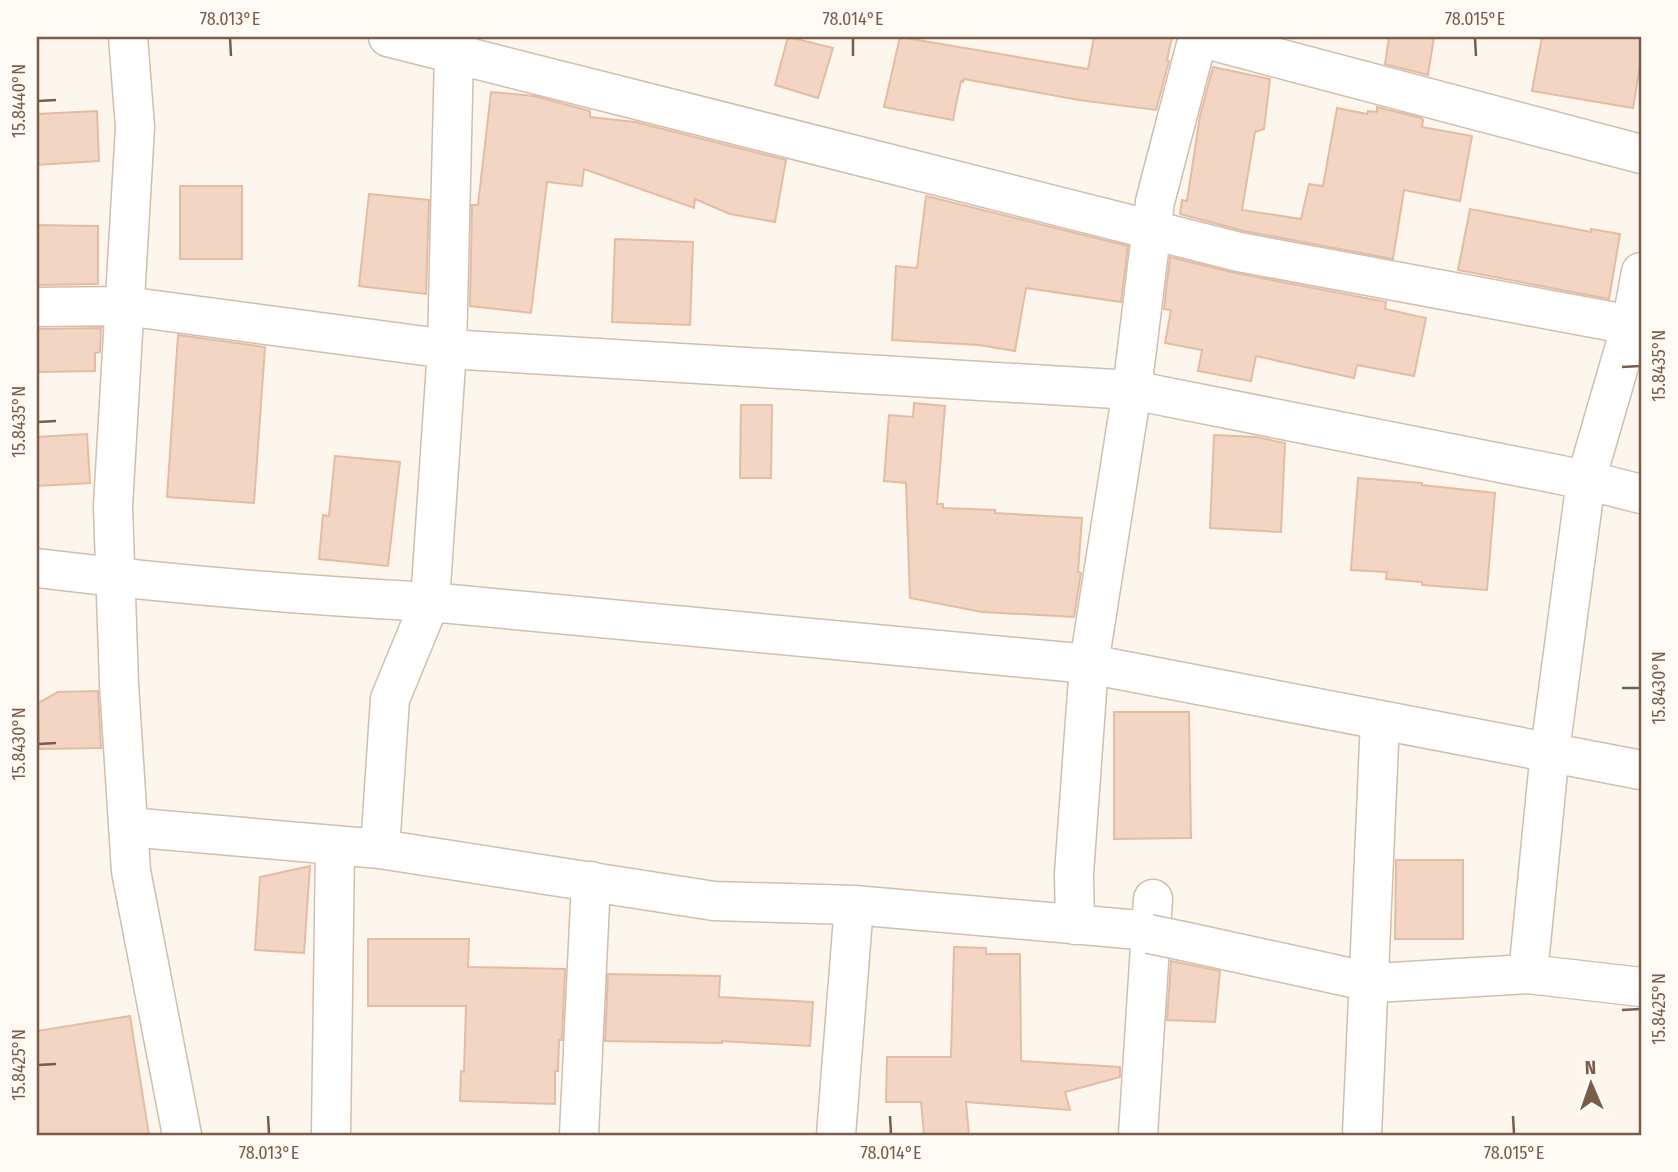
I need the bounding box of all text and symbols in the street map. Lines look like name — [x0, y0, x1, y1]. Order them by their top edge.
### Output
text: 78.013°E — [200, 8, 260, 30]
text: 78.014°E — [822, 8, 884, 30]
text: 78.015°E — [1445, 8, 1505, 30]
text: 15.8440°N — [8, 64, 30, 138]
text: 15.8435°N — [1648, 330, 1670, 402]
text: 15.8435°N — [8, 386, 30, 458]
text: 15.8430°N — [1648, 651, 1670, 725]
text: 15.8430°N — [8, 707, 30, 781]
text: 15.8425°N — [1648, 973, 1670, 1045]
text: 15.8425°N — [8, 1029, 30, 1101]
north arrow — [1556, 1050, 1626, 1120]
text: N — [1584, 1056, 1597, 1079]
text: 78.013°E — [239, 1142, 299, 1164]
text: 78.014°E — [860, 1142, 922, 1164]
text: 78.015°E — [1484, 1142, 1544, 1164]

